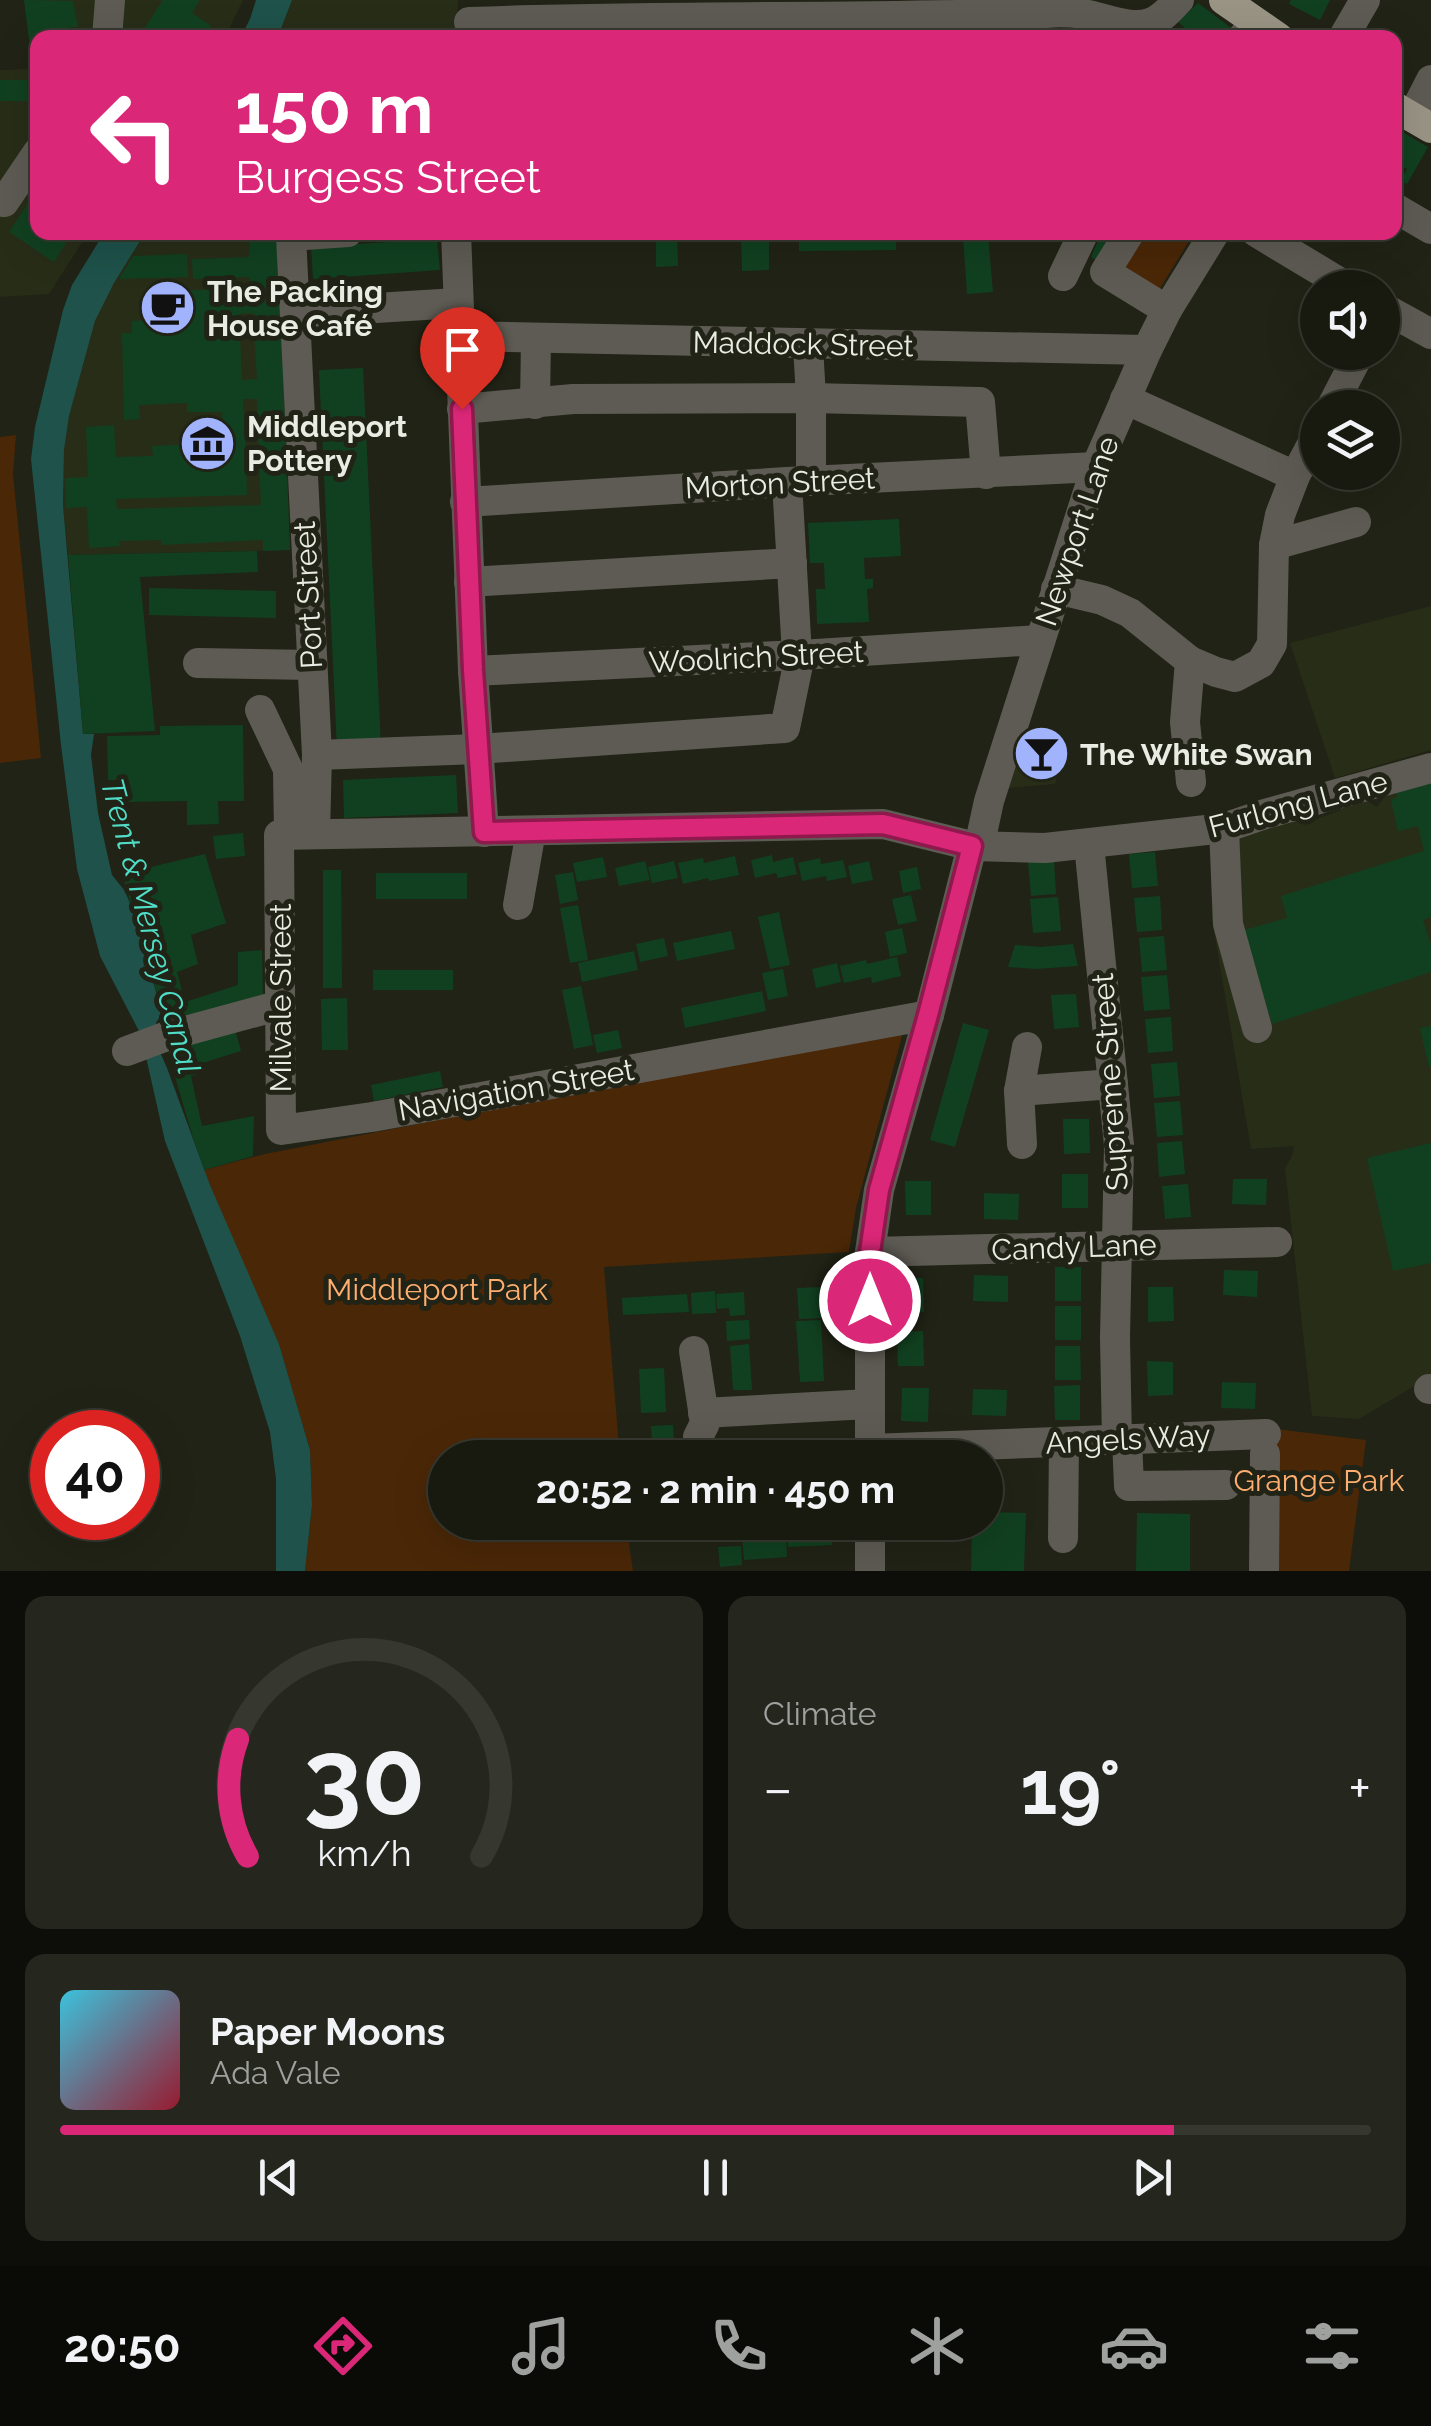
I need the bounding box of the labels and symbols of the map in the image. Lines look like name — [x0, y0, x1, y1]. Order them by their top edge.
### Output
place label: The Packing House Café — [207, 274, 383, 343]
cafe icon: The Packing House Café — [138, 278, 198, 338]
pin — [420, 307, 505, 410]
street label: Maddock Street — [692, 325, 914, 363]
place label: Middleport Pottery — [247, 409, 408, 478]
museum icon: Middleport Pottery — [178, 413, 238, 473]
street label: Newport Lane — [1028, 432, 1126, 630]
street label: Morton Street — [684, 461, 876, 505]
street label: Port Street — [287, 520, 329, 670]
street label: Woolrich Street — [648, 634, 864, 680]
bar icon: The White Swan — [1011, 724, 1071, 784]
place label: The White Swan — [1080, 737, 1313, 772]
street label: Furlong Lane — [1205, 763, 1391, 845]
water label: Trent & Mersey Canal — [94, 774, 208, 1078]
street label: Milvale Street — [263, 903, 298, 1093]
street label: Supreme Street — [1085, 972, 1135, 1192]
street label: Navigation Street — [395, 1052, 637, 1128]
street label: Candy Lane — [991, 1227, 1157, 1267]
position arrow — [818, 1249, 922, 1353]
park label: Middleport Park — [326, 1272, 548, 1307]
speed limit sign: 40 — [30, 1410, 160, 1540]
street label: Angels Way — [1045, 1417, 1211, 1461]
park label: Grange Park — [1234, 1463, 1405, 1498]

